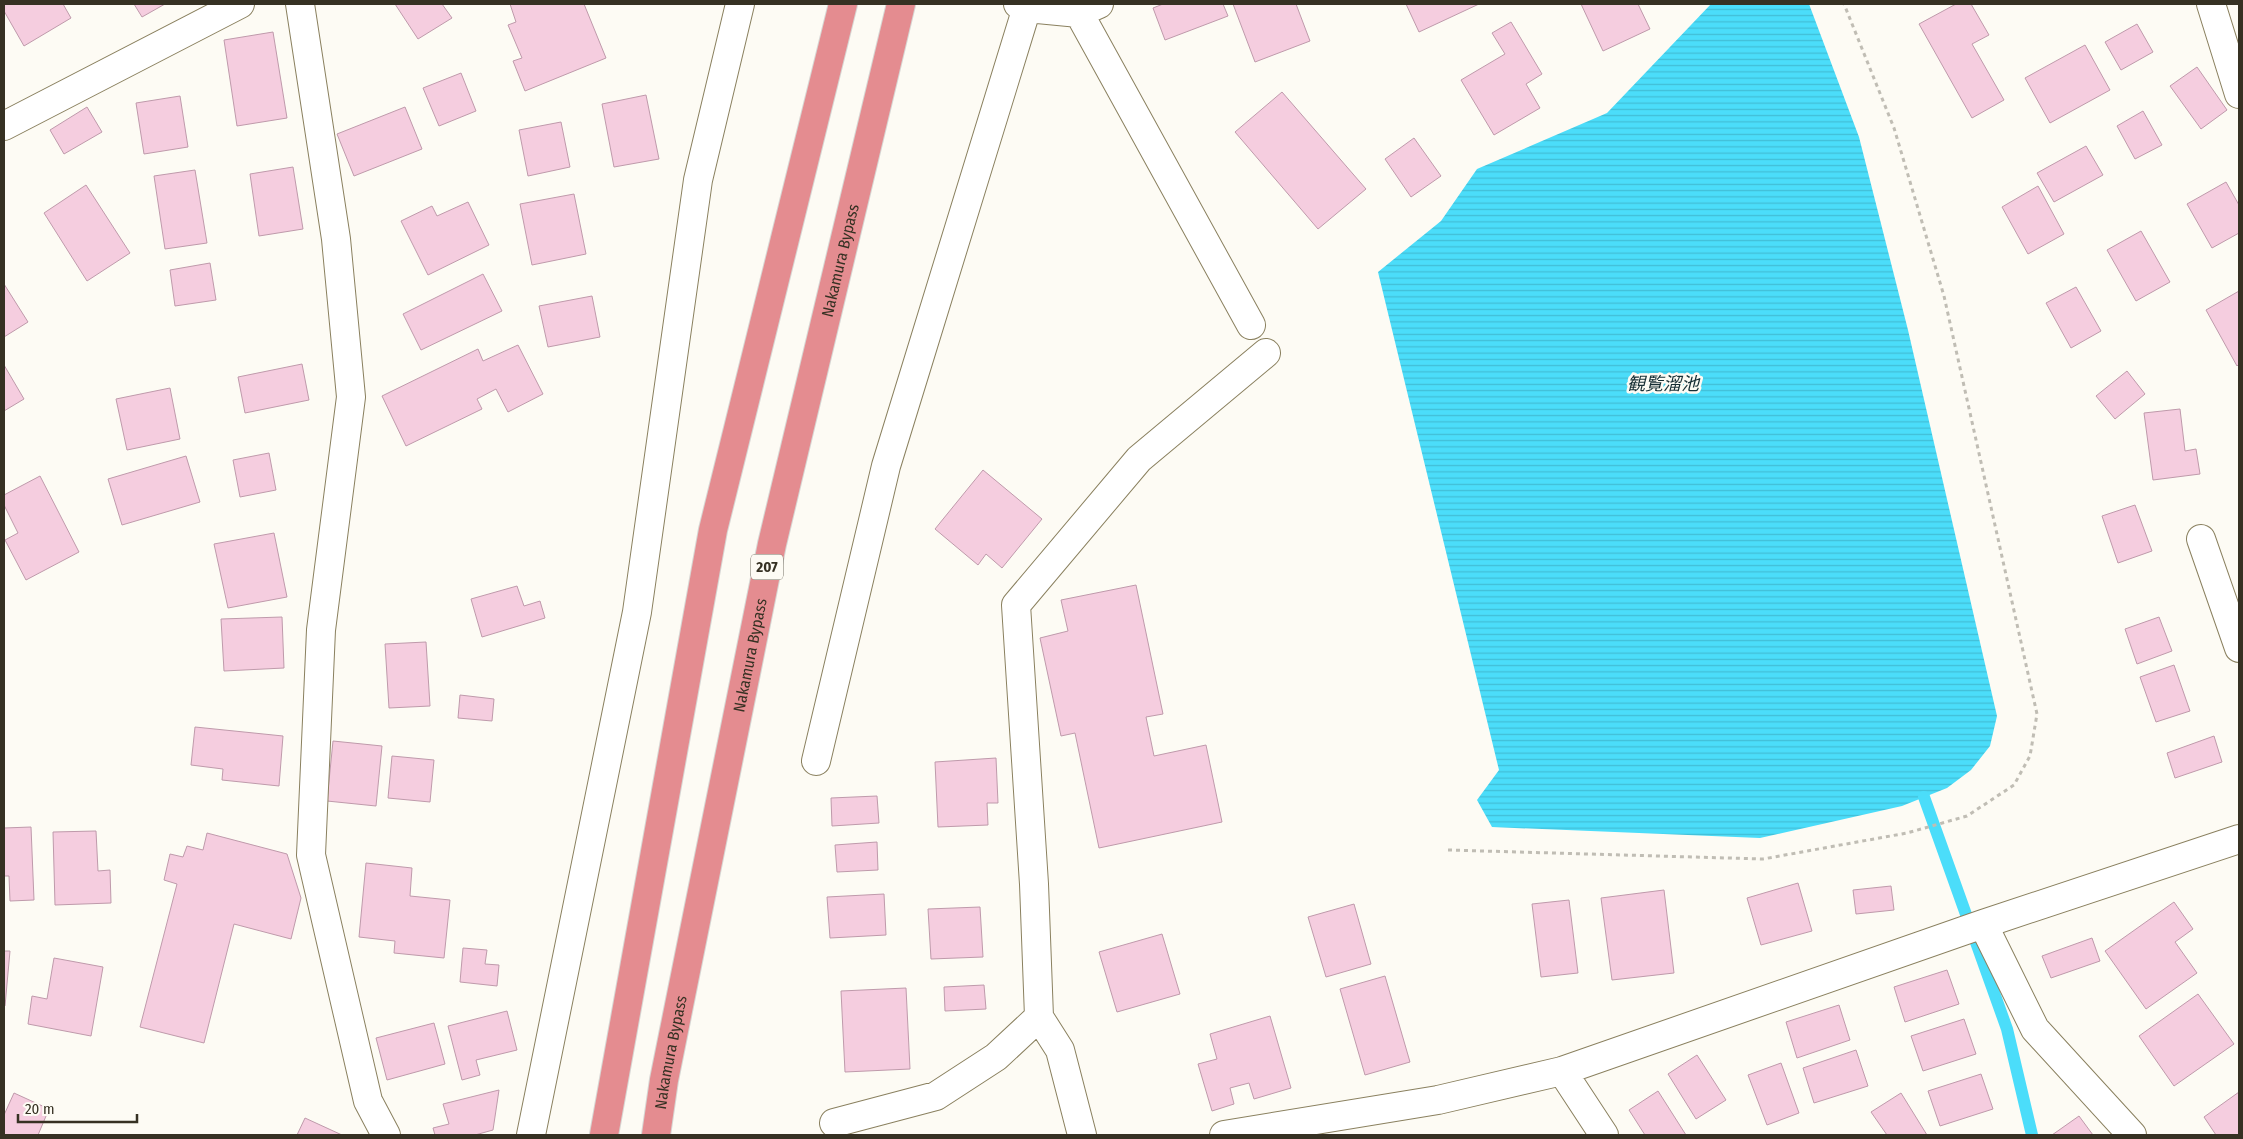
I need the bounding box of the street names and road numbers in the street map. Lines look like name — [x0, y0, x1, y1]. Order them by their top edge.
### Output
street label: Nakamura Bypass — [818, 202, 863, 319]
road number: 207 — [751, 554, 783, 580]
street label: Nakamura Bypass — [729, 597, 771, 714]
street label: Nakamura Bypass — [651, 994, 691, 1110]

